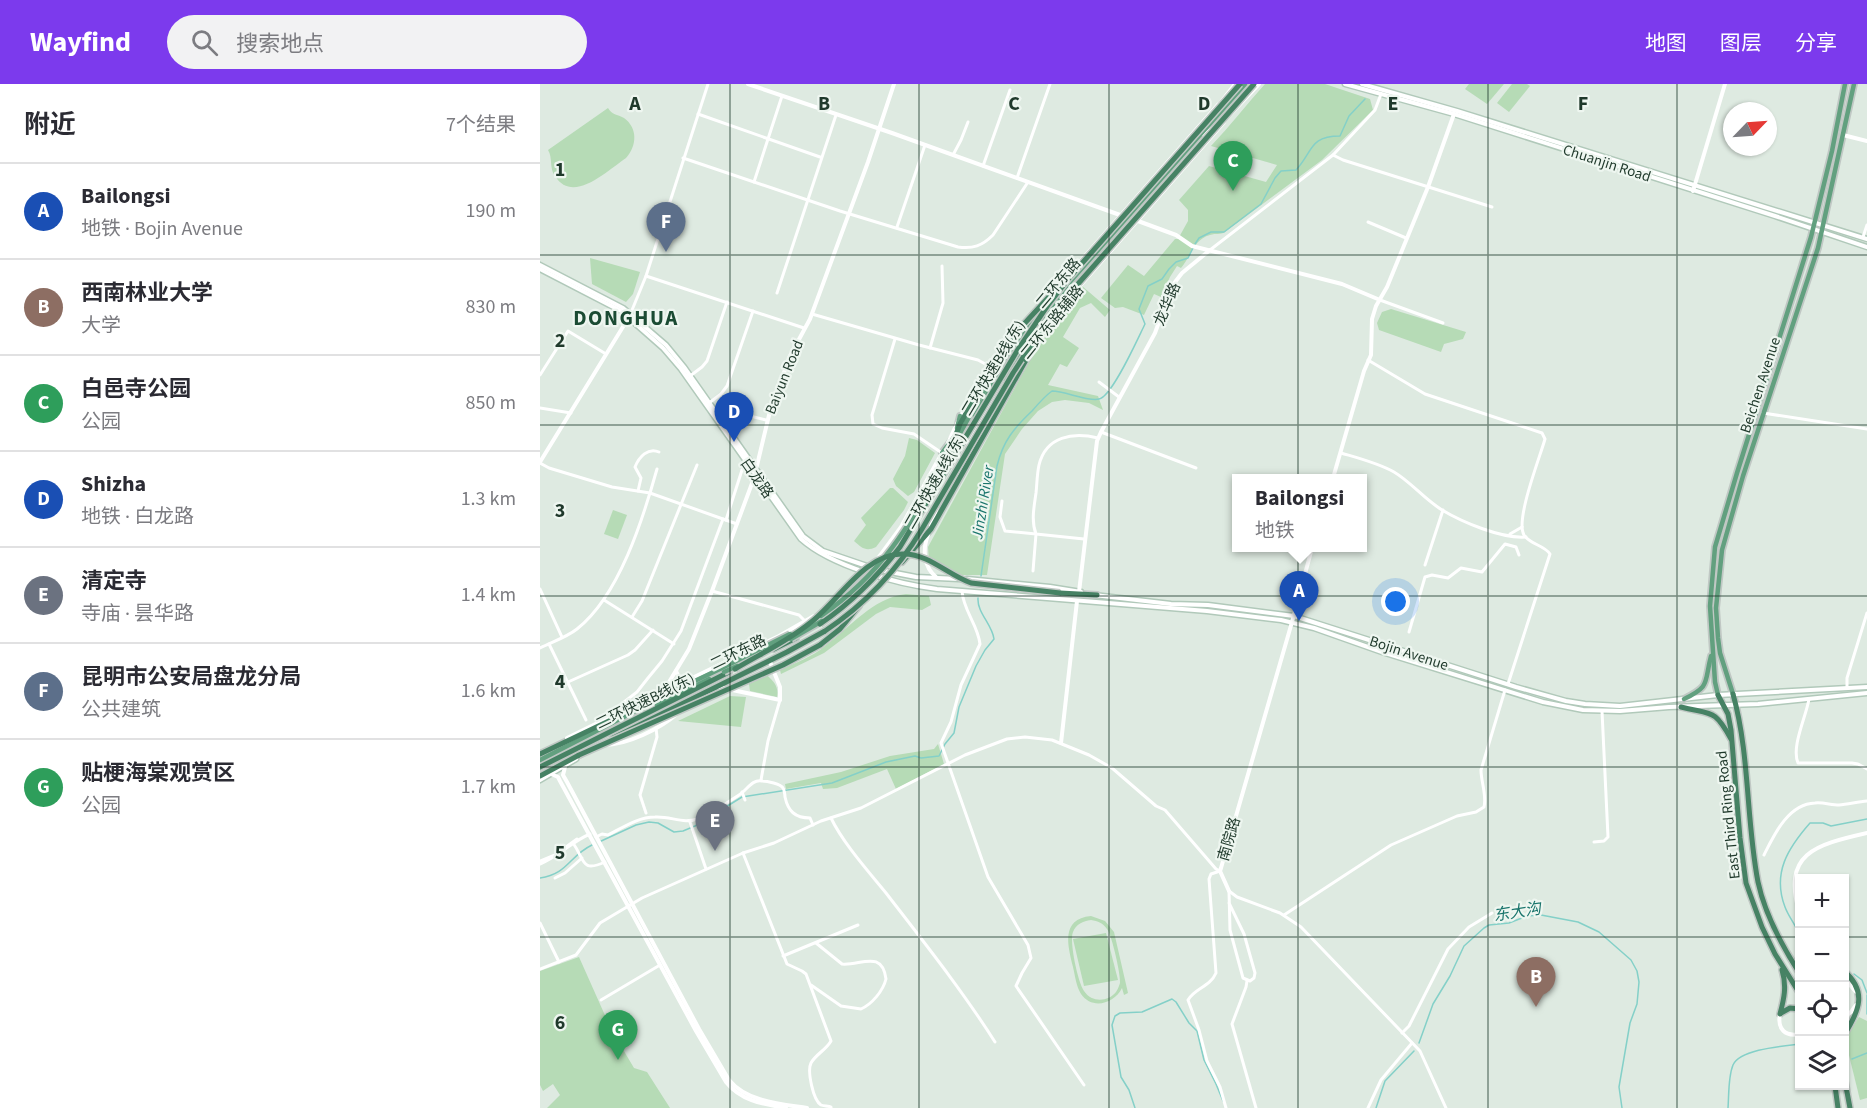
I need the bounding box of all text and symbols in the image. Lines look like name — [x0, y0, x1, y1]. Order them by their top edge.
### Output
search box — [167, 15, 587, 69]
text: Wayfind — [30, 22, 131, 62]
icon: search — [188, 26, 221, 59]
text: 搜索地点 — [236, 28, 324, 60]
text: 地图 — [1645, 28, 1687, 58]
text: 图层 — [1720, 28, 1762, 58]
text: 分享 — [1795, 28, 1837, 58]
text: A — [628, 90, 641, 118]
text: B — [818, 90, 830, 118]
text: C — [1008, 90, 1020, 118]
text: D — [1198, 90, 1210, 118]
text: E — [1388, 90, 1398, 118]
text: F — [1578, 90, 1588, 118]
north arrow — [1723, 102, 1777, 156]
text: 附近 — [24, 106, 76, 143]
text: 7个结果 — [446, 111, 516, 139]
street label: Chuanjin Road — [1560, 139, 1654, 188]
pin: C — [1214, 141, 1252, 191]
text: 1 — [555, 156, 565, 184]
text: Bailongsi — [81, 180, 171, 212]
text: A — [38, 197, 49, 225]
text: 190 m — [466, 197, 516, 225]
pin: F — [646, 202, 686, 252]
text: 地铁 · Bojin Avenue — [81, 215, 243, 243]
street label: 二环东路 — [1031, 254, 1086, 313]
text: 西南林业大学 — [81, 277, 213, 309]
street label: 龙华路 — [1149, 279, 1186, 329]
street label: 二环东路辅路 — [1016, 281, 1089, 364]
text: B — [37, 293, 50, 321]
text: 830 m — [466, 293, 516, 321]
district label: DONGHUA — [573, 303, 679, 333]
text: 大学 — [81, 312, 121, 340]
street label: 二环快速B线(东) — [957, 317, 1030, 420]
text: 2 — [555, 327, 565, 355]
street label: Beichen Avenue — [1735, 334, 1786, 436]
street label: Baiyun Road — [760, 337, 809, 418]
text: 白邑寺公园 — [81, 373, 191, 405]
text: C — [38, 389, 49, 417]
text: 850 m — [466, 389, 516, 417]
pin: D — [714, 392, 754, 442]
text: 公园 — [81, 408, 121, 436]
street label: 二环快速A线(东) — [900, 430, 971, 533]
street label: 白龙路 — [735, 454, 778, 503]
water label: Jinzhi River — [966, 462, 1000, 542]
text: Shizha — [81, 468, 146, 500]
popup — [1232, 474, 1367, 552]
text: Bailongsi — [1255, 482, 1344, 514]
text: D — [37, 485, 50, 513]
text: 1.3 km — [461, 485, 516, 513]
text: 3 — [555, 497, 565, 525]
text: 地铁 · 白龙路 — [81, 503, 194, 531]
text: 地铁 — [1255, 517, 1295, 545]
text: 清定寺 — [81, 565, 147, 597]
pin: A — [1280, 572, 1318, 621]
text: E — [38, 581, 49, 609]
text: 1.4 km — [461, 581, 516, 609]
your location — [1381, 587, 1410, 616]
text: 寺庙 · 昙华路 — [81, 600, 194, 628]
street label: 二环东路 — [707, 630, 770, 675]
street label: Bojin Avenue — [1367, 631, 1451, 676]
text: 昆明市公安局盘龙分局 — [81, 661, 301, 693]
text: 4 — [555, 668, 566, 696]
street label: 二环快速B线(东) — [592, 668, 698, 735]
text: F — [38, 677, 49, 705]
text: 1.6 km — [461, 677, 516, 705]
text: 公共建筑 — [81, 696, 161, 724]
street label: East Third Ring Road — [1711, 750, 1746, 880]
text: 贴梗海棠观赏区 — [81, 757, 235, 789]
text: G — [37, 773, 50, 801]
text: 1.7 km — [461, 773, 516, 801]
text: 公园 — [81, 792, 121, 820]
pin: E — [696, 802, 735, 851]
street label: 南院路 — [1213, 815, 1246, 864]
text: 5 — [555, 839, 565, 867]
map controls — [1795, 874, 1849, 1090]
button: + — [1795, 874, 1849, 928]
water label: 东大沟 — [1492, 897, 1545, 927]
button: − — [1795, 928, 1849, 982]
pin: B — [1516, 958, 1556, 1007]
button: locate — [1795, 982, 1849, 1036]
text: 6 — [555, 1009, 565, 1037]
pin: G — [598, 1010, 638, 1060]
button: layers — [1795, 1036, 1849, 1090]

